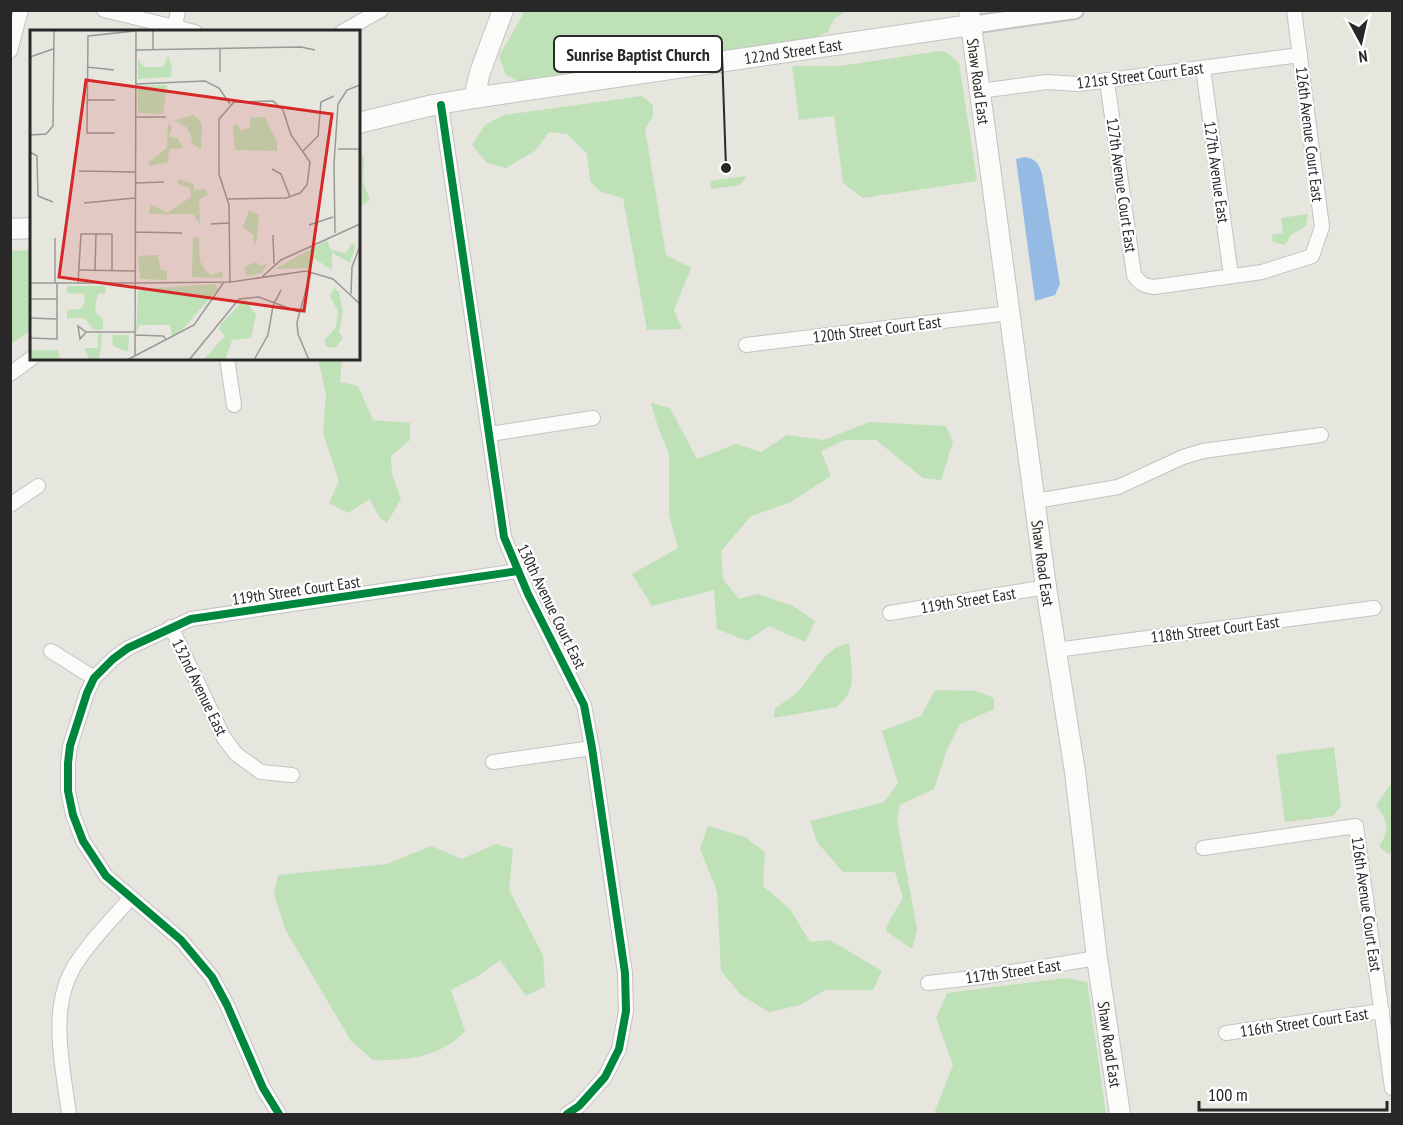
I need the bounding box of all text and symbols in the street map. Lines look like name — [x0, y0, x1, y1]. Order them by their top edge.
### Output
north arrow — [1331, 12, 1391, 72]
inset map — [30, 30, 360, 360]
street label: 122nd Street East — [743, 34, 844, 68]
callout: Sunrise Baptist Church — [554, 36, 722, 72]
street label: Shaw Road East — [963, 37, 994, 126]
text: Sunrise Baptist Church — [566, 43, 710, 66]
text: N — [1357, 46, 1369, 67]
street label: 121st Street Court East — [1075, 57, 1205, 93]
street label: 126th Avenue Court East — [1292, 65, 1328, 203]
street label: 127th Avenue Court East — [1103, 116, 1141, 254]
street label: 127th Avenue East — [1200, 120, 1234, 225]
street label: 120th Street Court East — [812, 311, 943, 347]
street label: Shaw Road East — [1027, 519, 1059, 608]
street label: 130th Avenue Court East — [513, 540, 591, 672]
street label: 119th Street Court East — [231, 571, 362, 609]
street label: 119th Street East — [919, 583, 1018, 617]
street label: 118th Street Court East — [1150, 611, 1281, 647]
street label: 132nd Avenue East — [168, 635, 232, 739]
street label: 126th Avenue Court East — [1348, 835, 1386, 973]
street label: 117th Street East — [964, 954, 1062, 988]
street label: Shaw Road East — [1094, 1000, 1126, 1089]
street label: 116th Street Court East — [1239, 1003, 1370, 1041]
scale bar — [1199, 1074, 1386, 1112]
text: 100 m — [1208, 1083, 1248, 1106]

